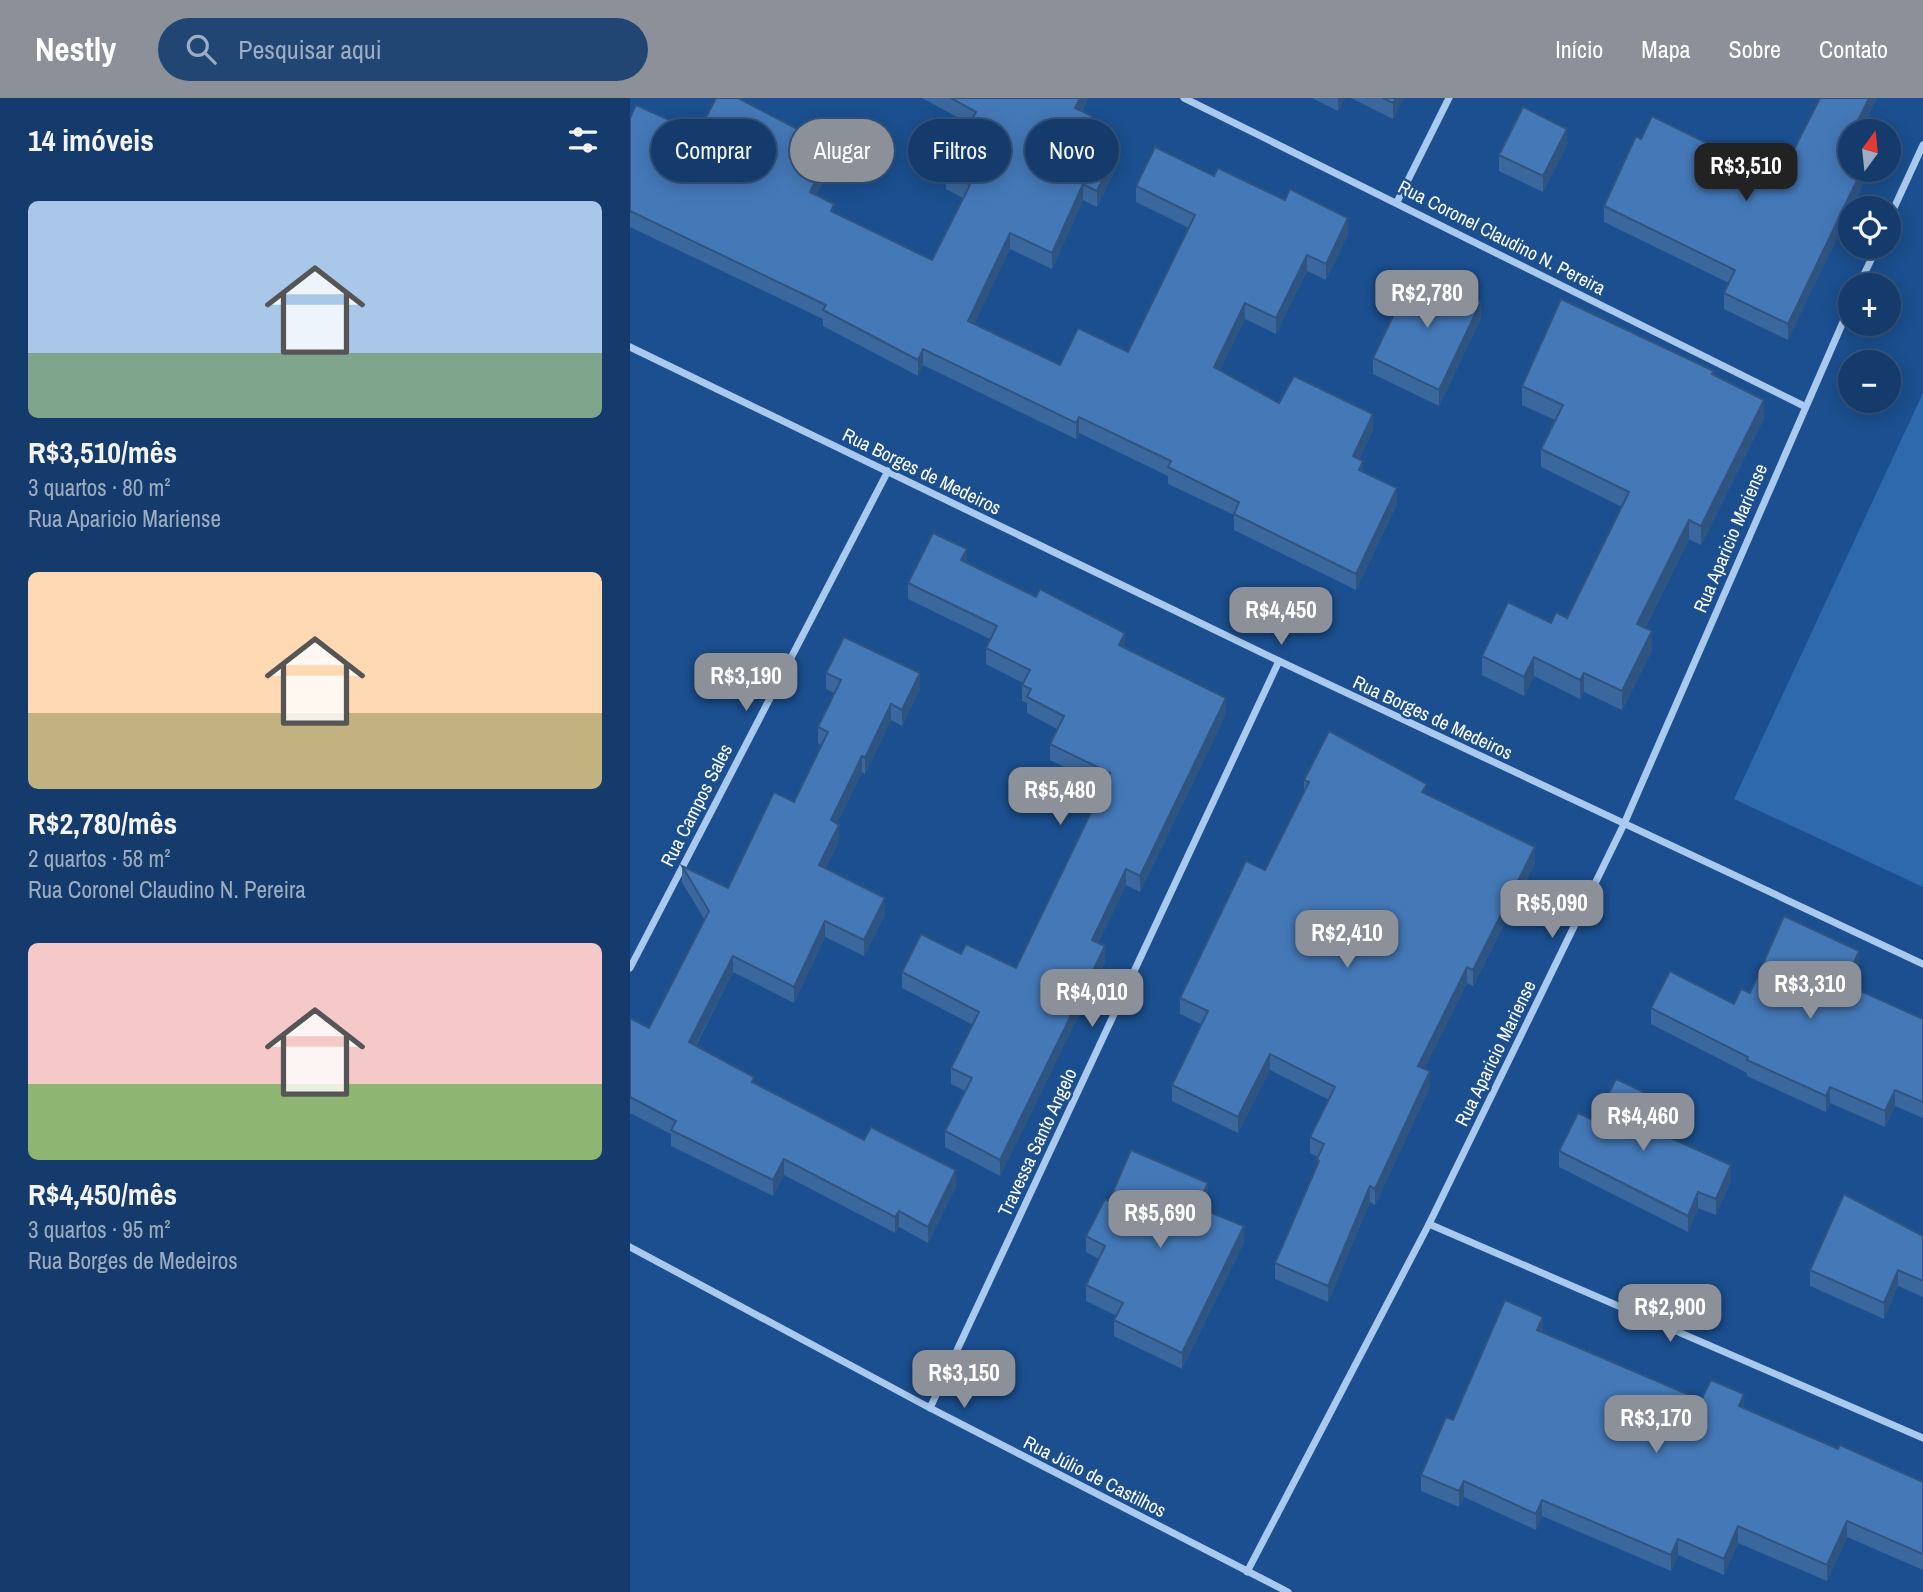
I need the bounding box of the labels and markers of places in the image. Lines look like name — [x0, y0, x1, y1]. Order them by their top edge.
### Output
pin: R$3,510 — [1681, 144, 1811, 203]
pin: R$2,780 — [1362, 271, 1492, 330]
pin: R$4,450 — [1216, 588, 1346, 647]
pin: R$3,190 — [681, 654, 811, 713]
pin: R$5,480 — [995, 768, 1125, 827]
pin: R$5,090 — [1487, 880, 1617, 940]
pin: R$2,410 — [1282, 910, 1412, 970]
pin: R$3,310 — [1745, 962, 1875, 1021]
pin: R$4,010 — [1027, 970, 1157, 1029]
pin: R$4,460 — [1578, 1094, 1708, 1153]
pin: R$5,690 — [1095, 1190, 1225, 1250]
pin: R$2,900 — [1605, 1284, 1735, 1344]
pin: R$3,150 — [899, 1350, 1029, 1410]
pin: R$3,170 — [1591, 1396, 1721, 1455]

